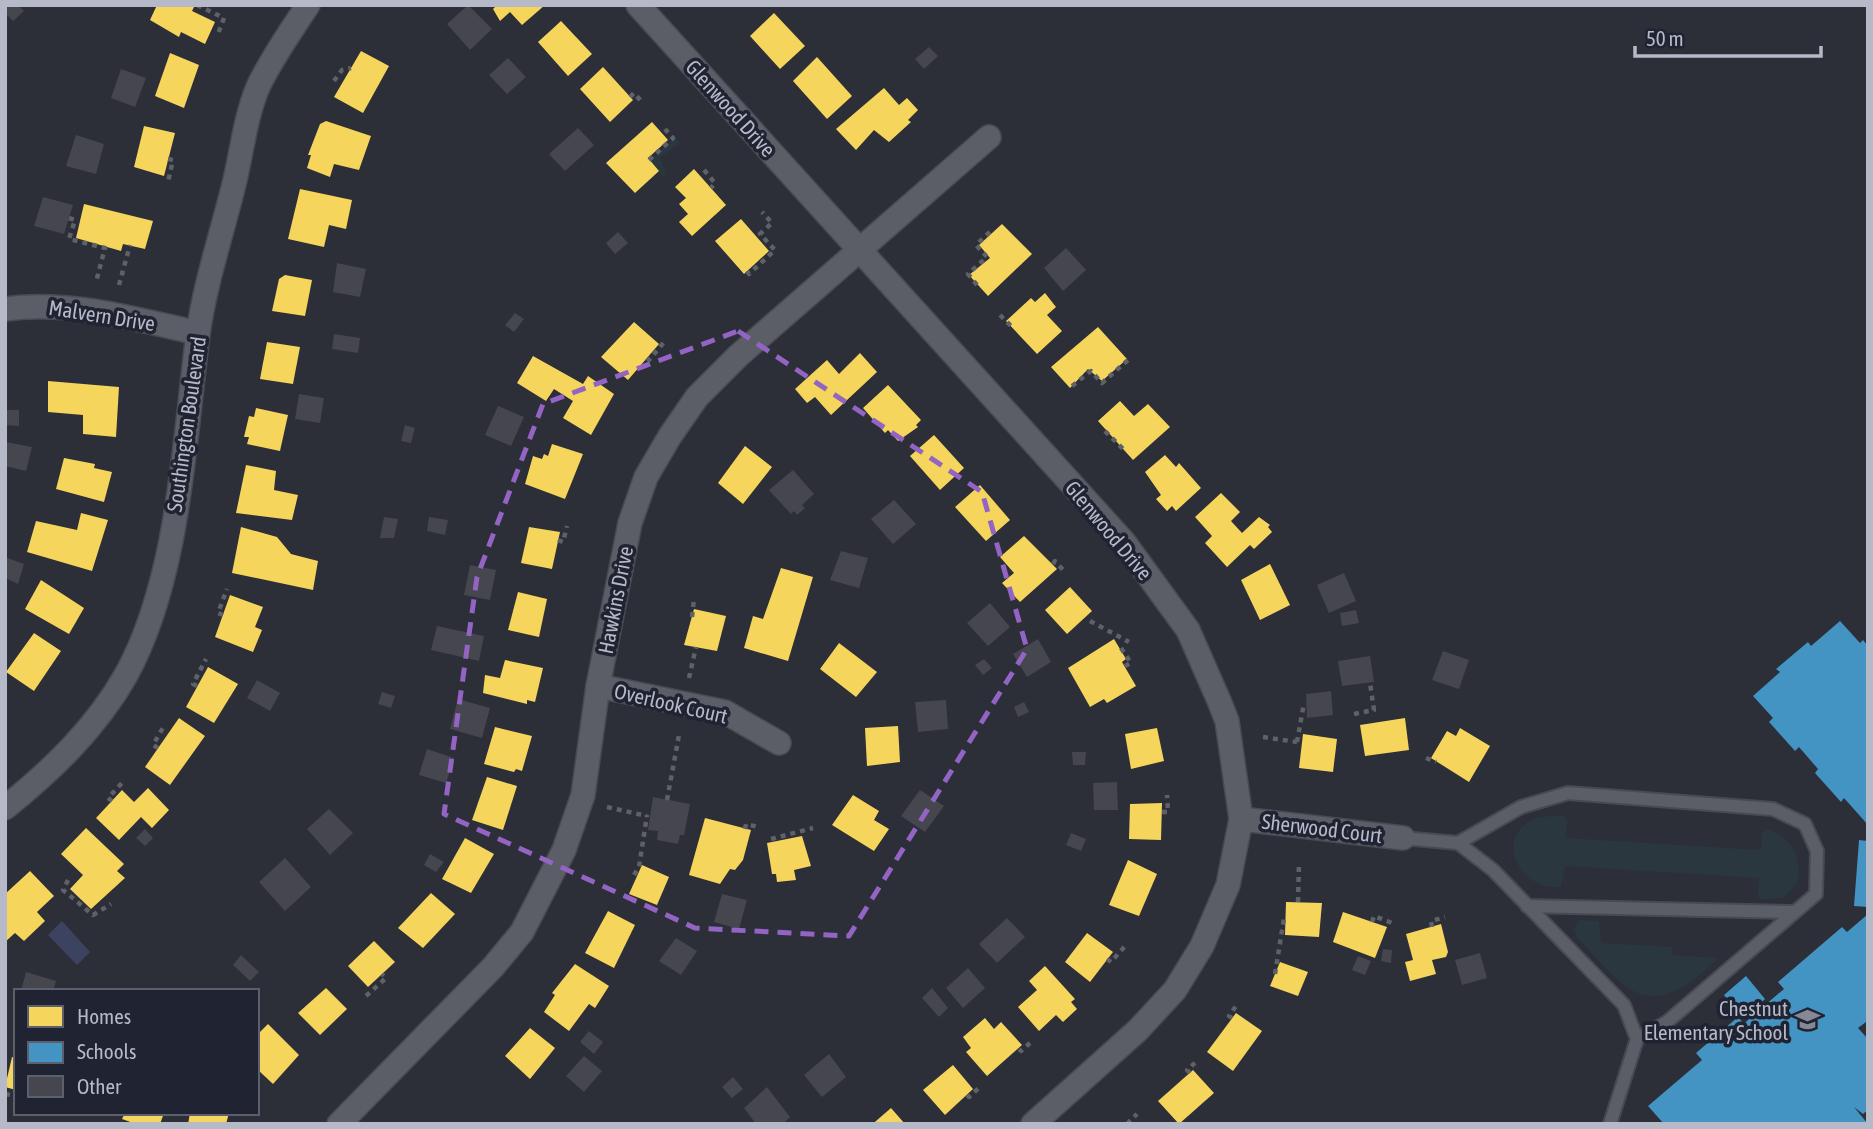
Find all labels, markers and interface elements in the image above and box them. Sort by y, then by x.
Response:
scale bar [1635,14,1820,58]
text: 50 m [1646,26,1684,50]
street label: Glenwood Drive [681,55,781,161]
street label: Malvern Drive [47,295,157,335]
street label: Southington Boulevard [162,335,210,513]
street label: Glenwood Drive [1061,476,1157,584]
street label: Hawkins Drive [593,544,637,656]
street label: Overlook Court [612,678,730,728]
street label: Sherwood Court [1260,809,1384,847]
legend [14,989,259,1115]
place label: Chestnut Elementary School [1644,996,1788,1044]
text: Homes [77,1004,131,1028]
school or university icon: Chestnut Elementary School [1794,1006,1822,1034]
text: Schools [77,1039,137,1063]
text: Other [77,1074,122,1098]

